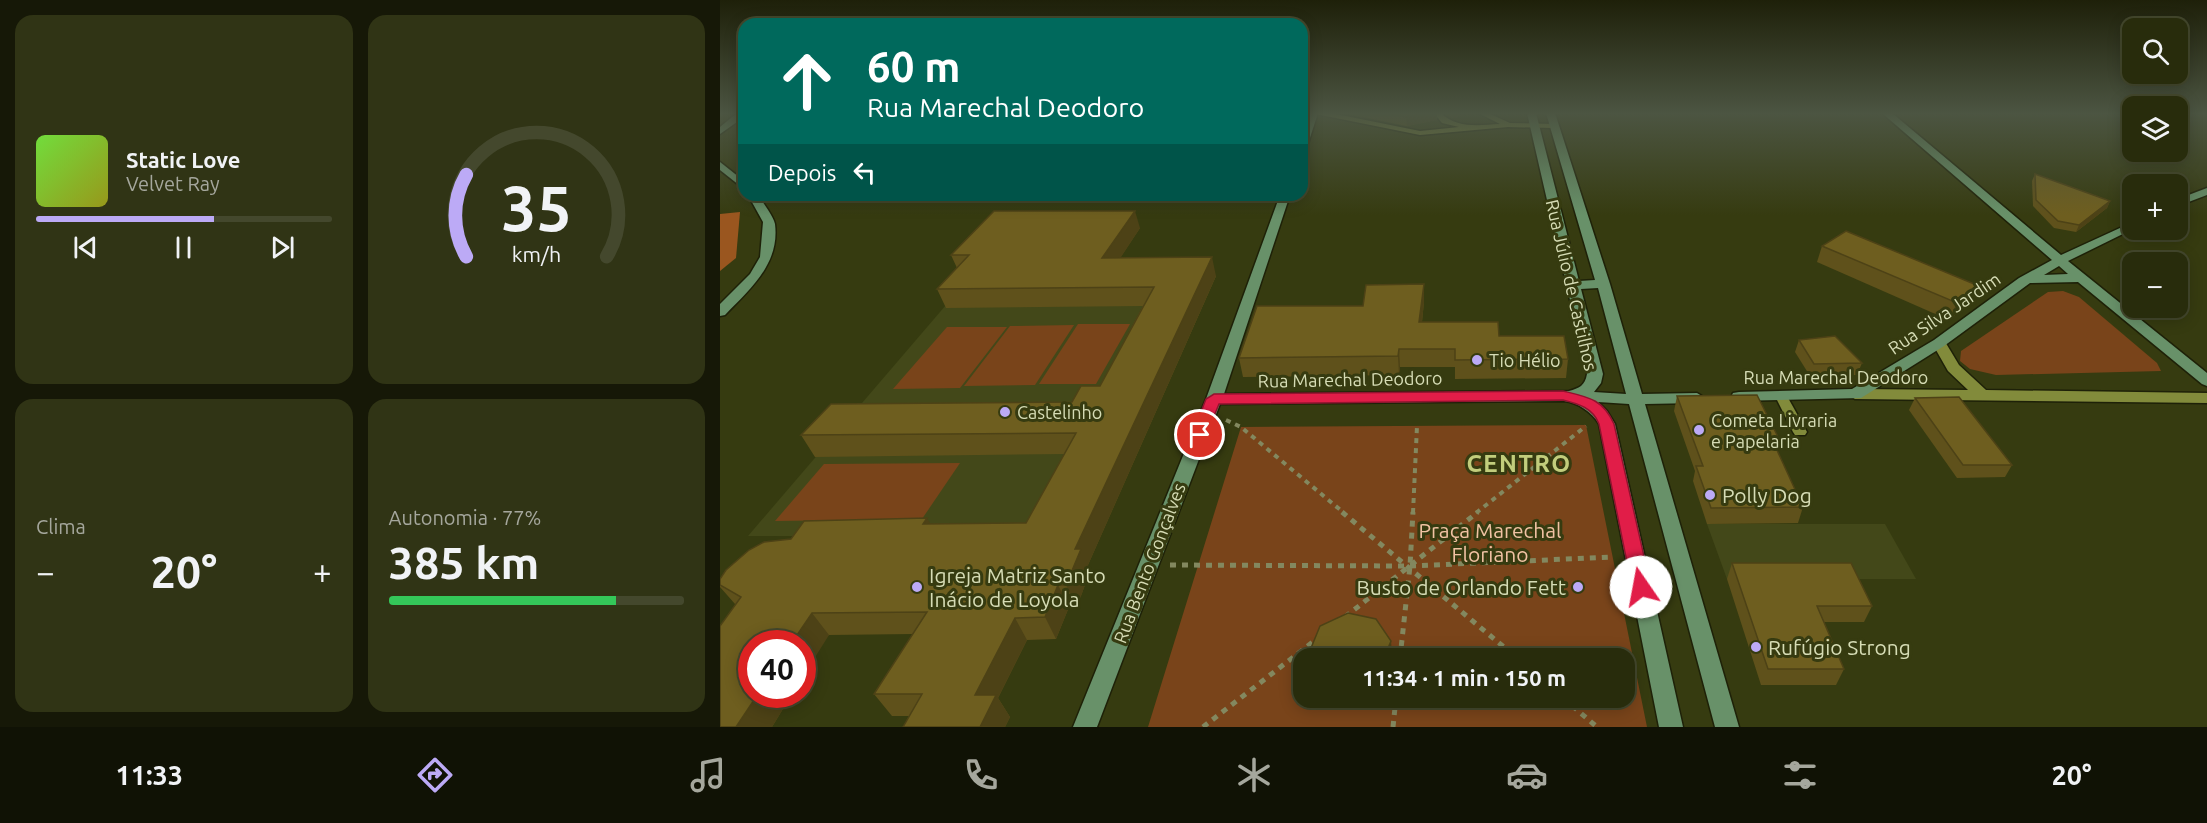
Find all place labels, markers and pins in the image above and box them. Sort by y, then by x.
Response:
place label: Tio Hélio [1489,350,1561,370]
marker: Tio Hélio [1470,353,1484,367]
place label: Castelinho [1017,402,1102,422]
marker: Castelinho [998,405,1012,419]
pin [1174,409,1225,460]
place label: Cometa Livraria e Papelaria [1711,410,1837,451]
marker: Cometa Livraria e Papelaria [1692,423,1706,437]
place label: Polly Dog [1722,483,1812,507]
marker: Polly Dog [1703,488,1717,502]
place label: Igreja Matriz Santo Inácio de Loyola [929,563,1106,611]
place label: Busto de Orlando Fett [1356,575,1566,599]
marker: Igreja Matriz Santo Inácio de Loyola [910,580,924,594]
marker: Busto de Orlando Fett [1571,580,1585,594]
place label: Rufúgio Strong [1768,635,1911,659]
marker: Rufúgio Strong [1749,640,1763,654]

